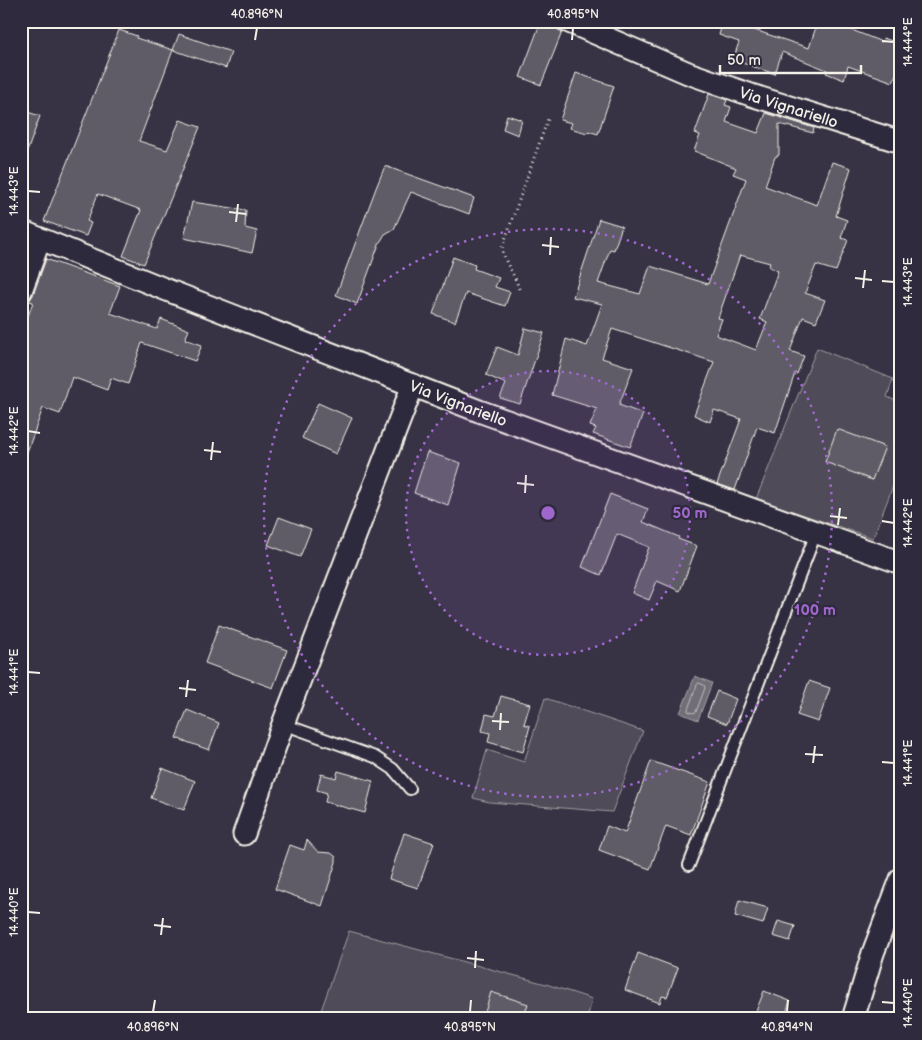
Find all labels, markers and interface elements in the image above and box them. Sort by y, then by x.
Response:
text: 40.896°N [231,7,283,22]
text: 40.895°N [547,7,599,22]
text: 14.444°E [901,17,916,67]
scale bar [720,42,861,74]
text: 50 m [727,51,761,70]
street label: Via Vignariello [736,84,840,133]
text: 14.443°E [7,166,22,216]
text: 14.443°E [901,257,916,307]
street label: Via Vignariello [407,377,509,431]
text: 14.442°E [7,406,22,456]
text: 14.442°E [901,498,916,548]
centre of rings [539,504,557,522]
text: 50 m [673,504,708,523]
text: 100 m [794,601,836,620]
text: 14.441°E [7,648,22,696]
text: 14.441°E [901,739,916,787]
text: 14.440°E [7,887,22,937]
text: 14.440°E [901,978,916,1028]
text: 40.896°N [127,1020,179,1035]
text: 40.895°N [444,1020,496,1035]
text: 40.894°N [761,1020,813,1035]

